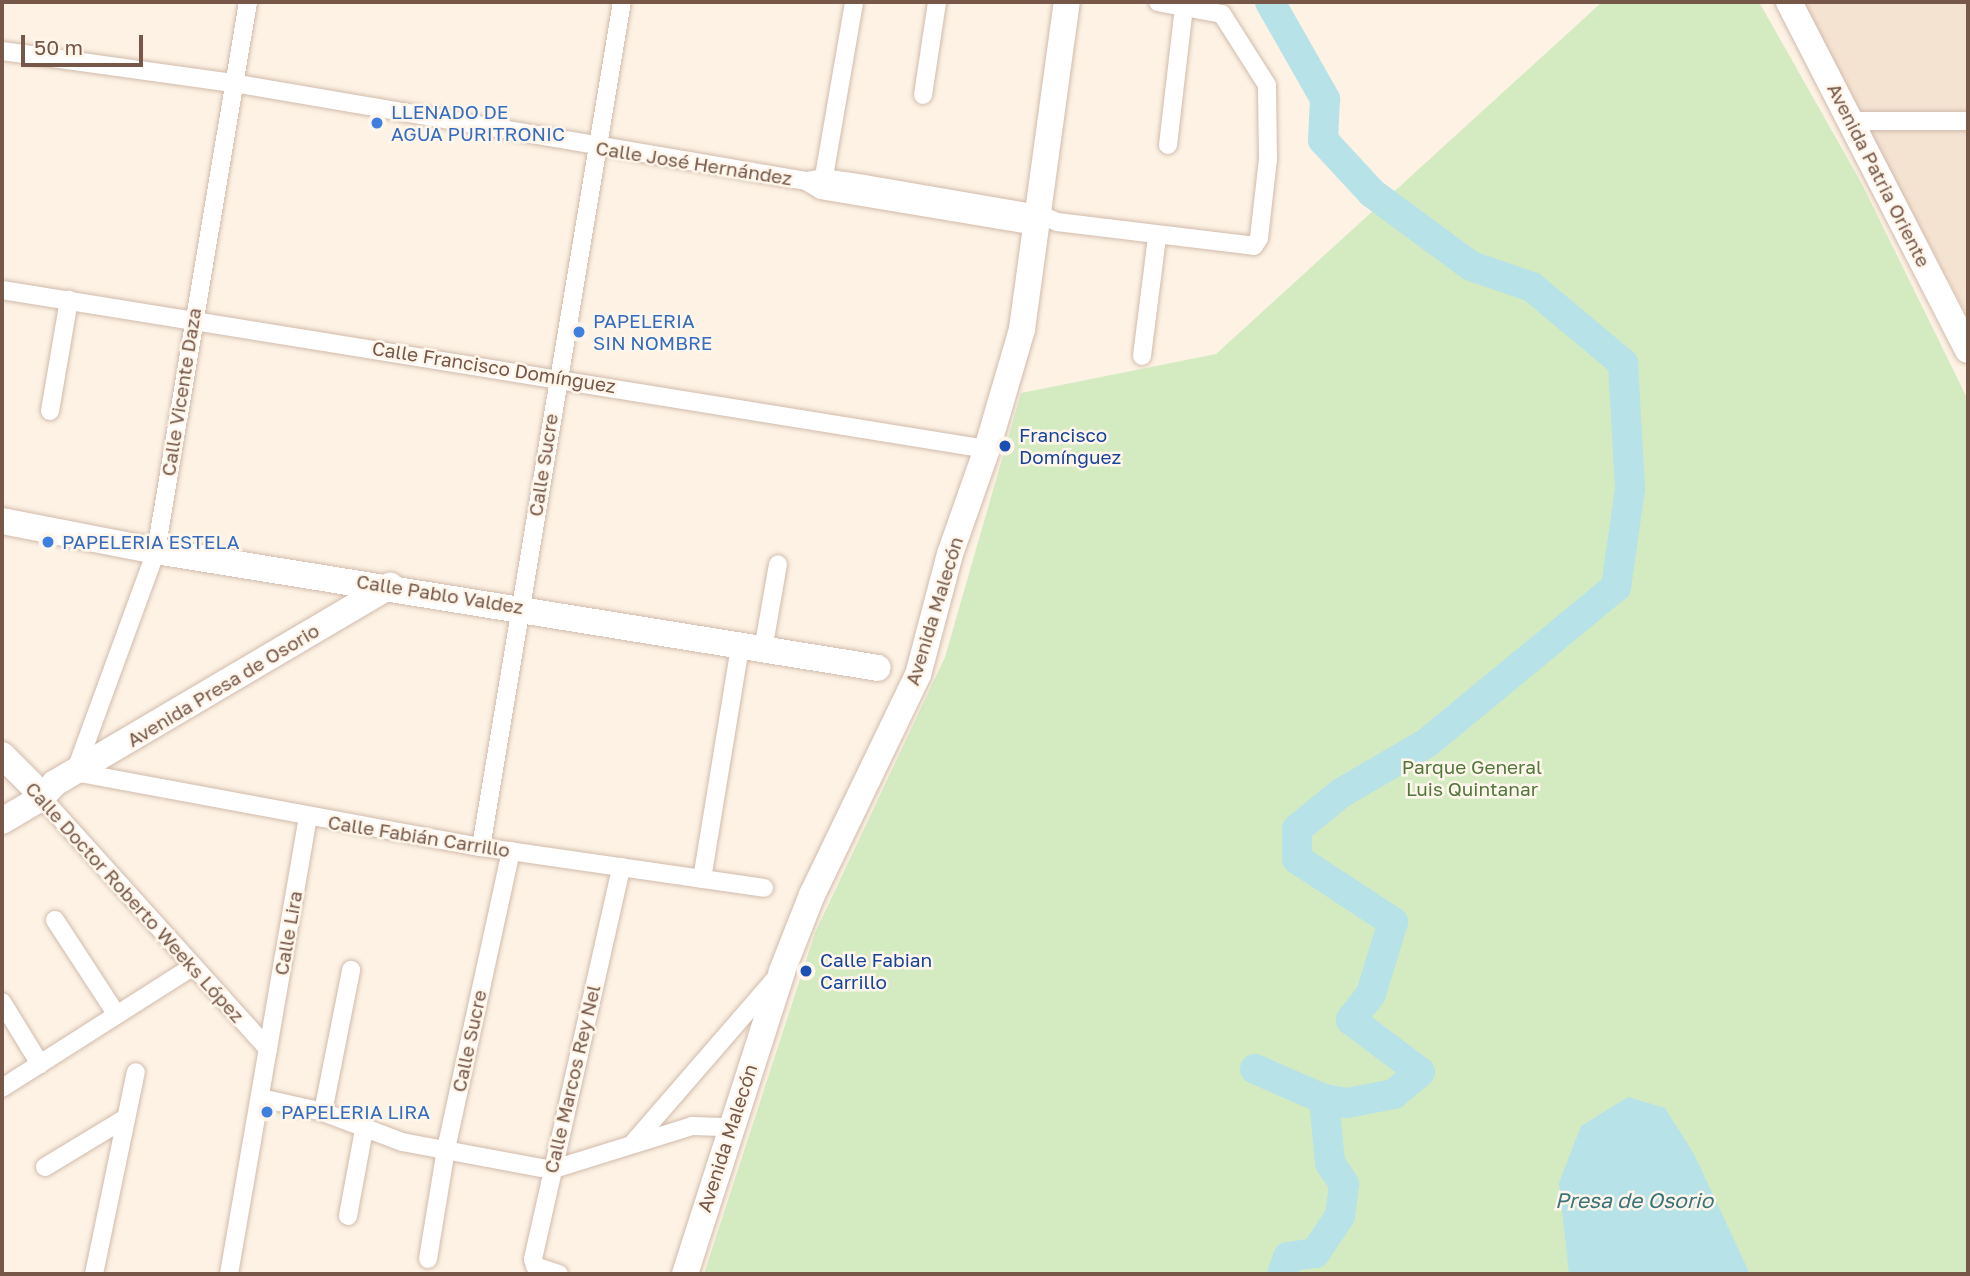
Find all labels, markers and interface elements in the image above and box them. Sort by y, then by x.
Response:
scale bar [24,21,147,65]
text: 50 m [34,34,83,60]
street label: Avenida Patria Oriente [1823,79,1935,271]
place label: LLENADO DE AGUA PURITRONIC [391,101,565,145]
marker: LLENADO DE AGUA PURITRONIC [369,115,385,131]
street label: Calle José Hernández [594,136,794,190]
street label: Calle Vicente Daza [156,306,206,478]
place label: PAPELERIA SIN NOMBRE [593,310,712,354]
marker: PAPELERIA SIN NOMBRE [571,324,587,340]
street label: Calle Francisco Domínguez [370,336,618,398]
street label: Calle Sucre [524,412,562,518]
place label: Francisco Domínguez [1019,424,1121,468]
marker: Francisco Domínguez [997,438,1013,454]
place label: PAPELERIA ESTELA [62,531,240,553]
marker: PAPELERIA ESTELA [40,534,56,550]
street label: Avenida Malecón [901,534,967,688]
street label: Calle Pablo Valdez [355,570,525,618]
street label: Avenida Presa de Osorio [123,619,323,751]
park label: Parque General Luis Quintanar [1402,756,1542,800]
street label: Calle Doctor Roberto Weeks López [21,777,249,1027]
street label: Calle Fabián Carrillo [326,810,512,862]
street label: Calle Lira [269,889,307,977]
place label: Calle Fabian Carrillo [820,949,932,993]
marker: Calle Fabian Carrillo [798,963,814,979]
street label: Calle Marcos Rey Nel [539,983,605,1175]
street label: Calle Sucre [447,988,491,1094]
street label: Avenida Malecón [692,1061,762,1215]
place label: PAPELERIA LIRA [281,1101,430,1123]
marker: PAPELERIA LIRA [259,1104,275,1120]
water label: Presa de Osorio [1555,1187,1713,1213]

